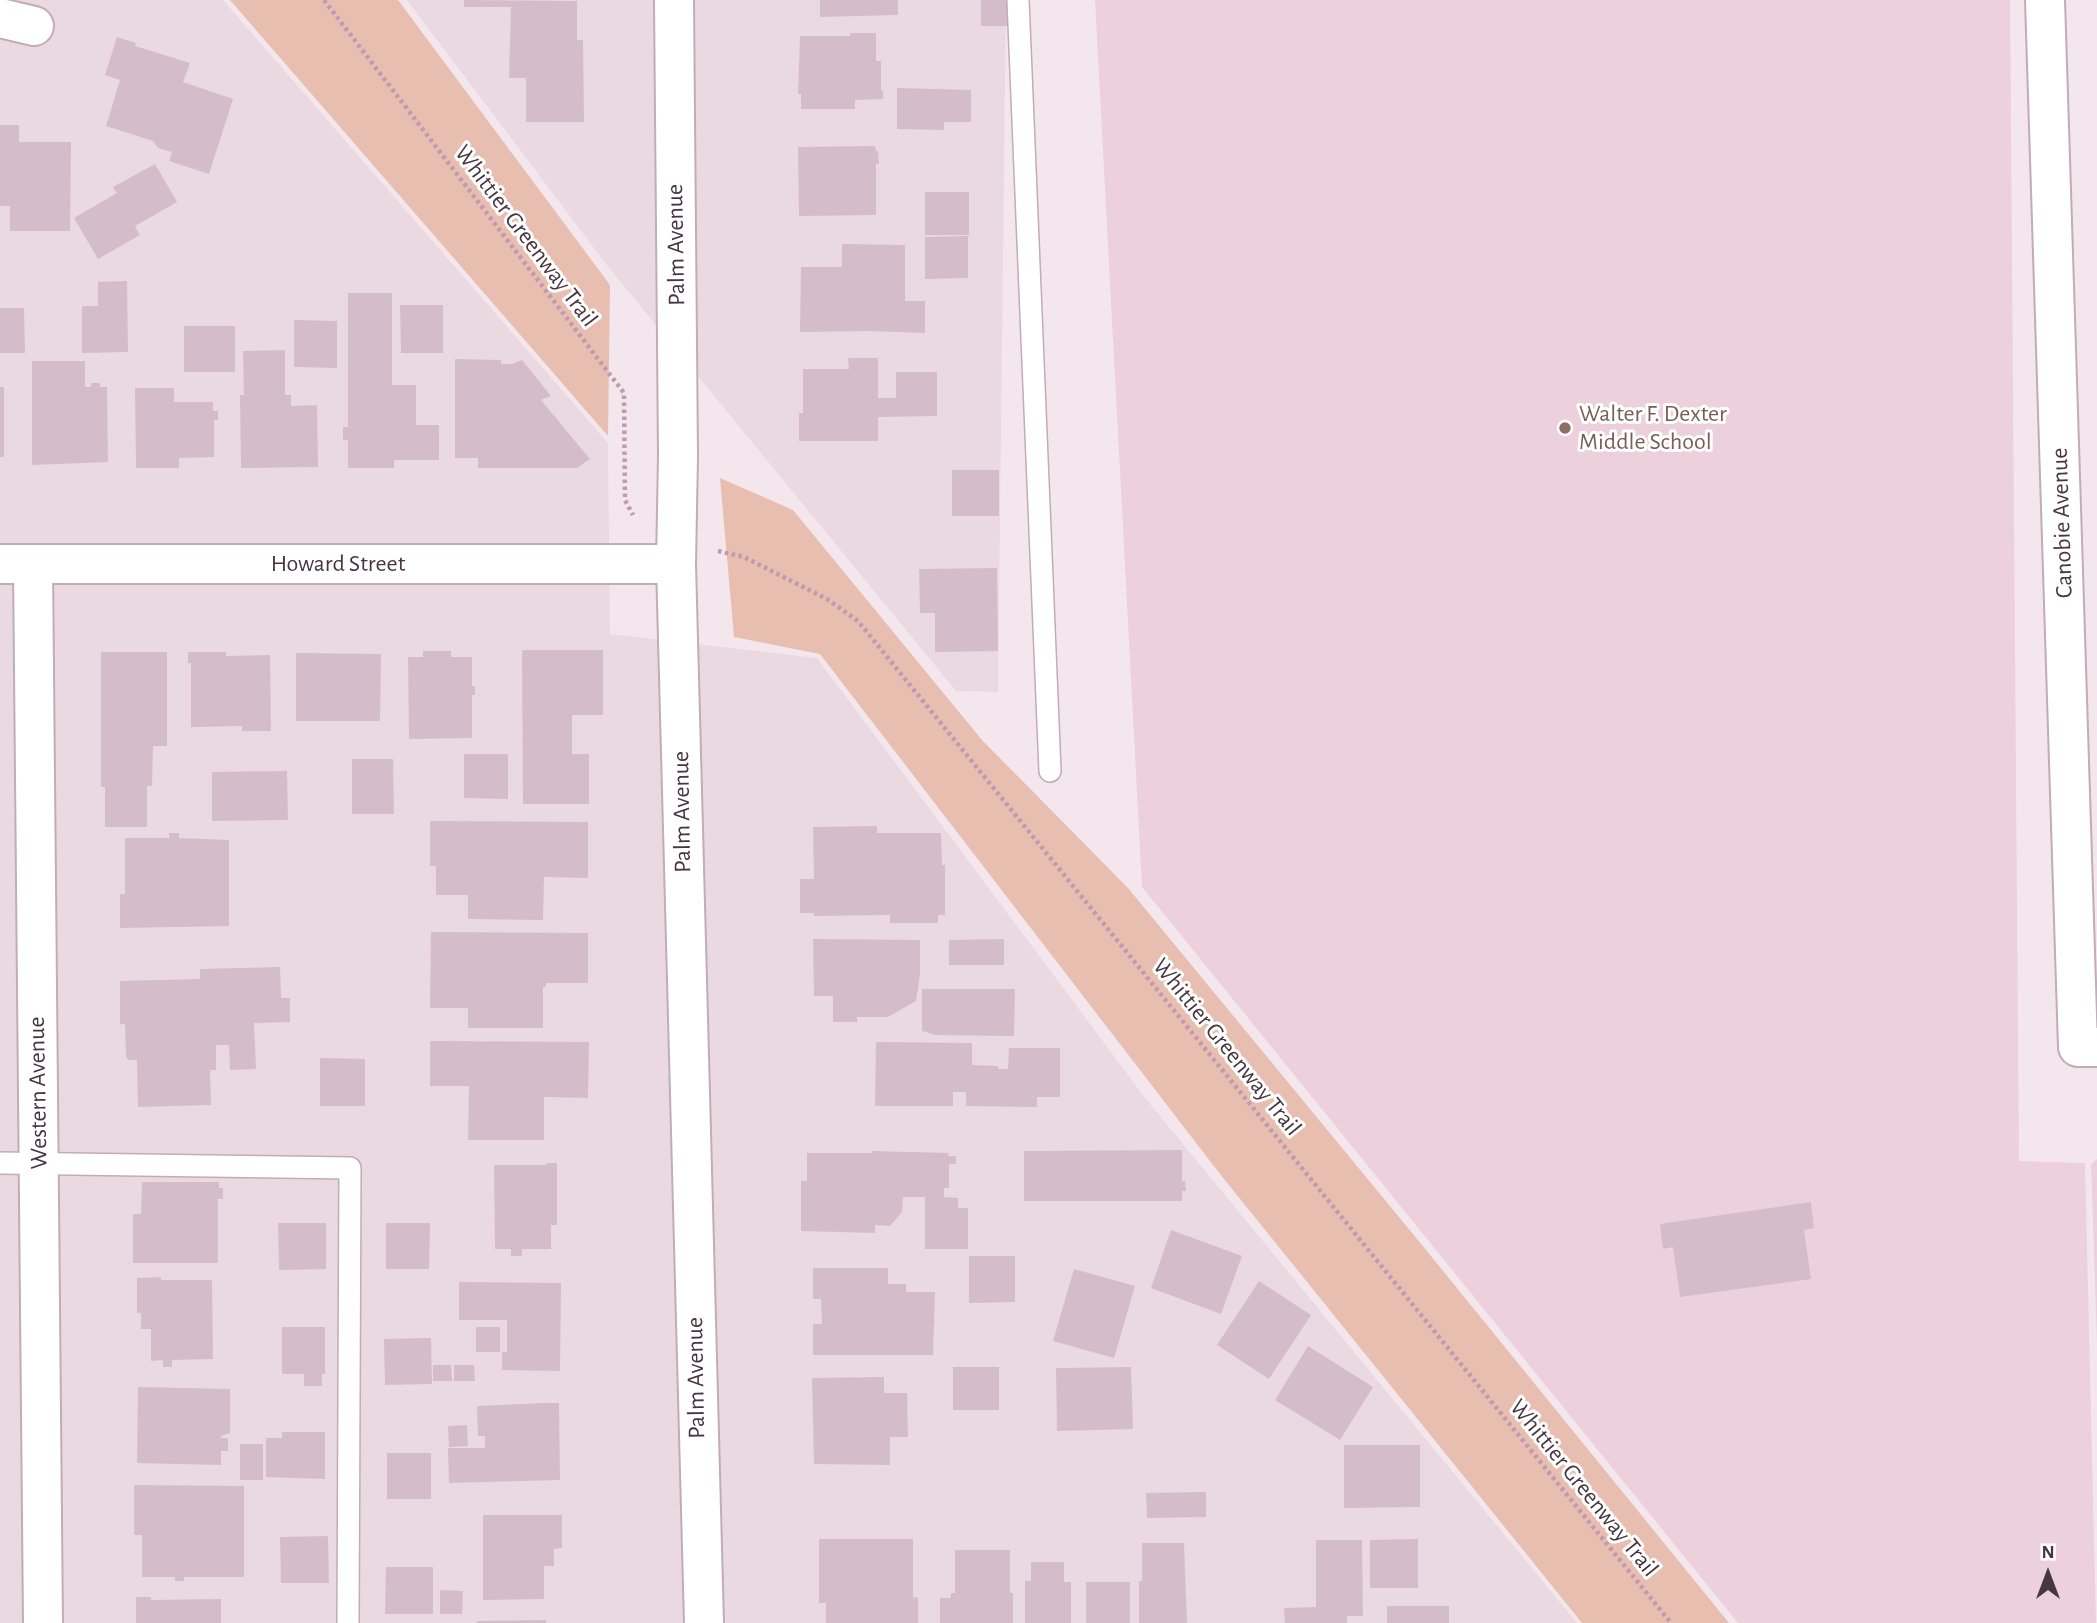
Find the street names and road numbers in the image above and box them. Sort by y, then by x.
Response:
street label: Whittier Greenway Trail [448,139,604,333]
street label: Palm Avenue [661,184,691,306]
street label: Canobie Avenue [2045,447,2079,599]
street label: Howard Street [271,550,405,578]
street label: Palm Avenue [667,751,697,873]
street label: Whittier Greenway Trail [1146,952,1308,1142]
street label: Western Avenue [22,1016,54,1170]
street label: Palm Avenue [681,1317,711,1439]
street label: Whittier Greenway Trail [1503,1393,1665,1583]

